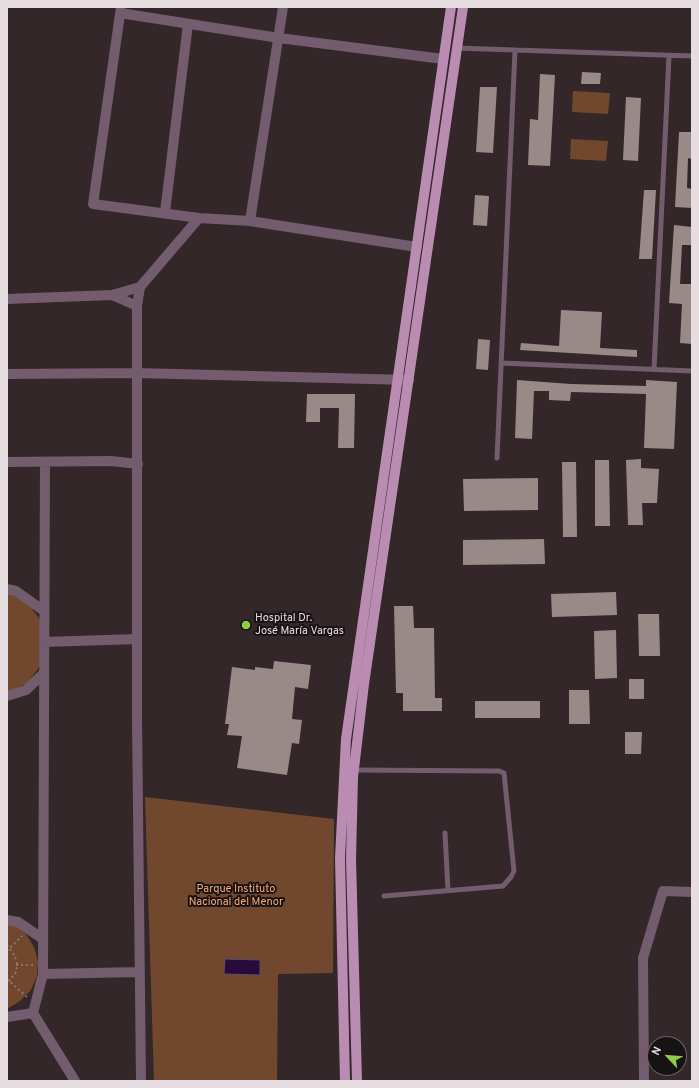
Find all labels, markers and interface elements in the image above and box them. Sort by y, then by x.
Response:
place label: Hospital Dr. José María Vargas [255,612,344,638]
marker: Hospital Dr. José María Vargas [240,619,252,631]
park label: Parque Instituto Nacional del Menor [189,883,283,909]
north arrow [647,1036,687,1076]
text: N [649,1045,665,1058]

